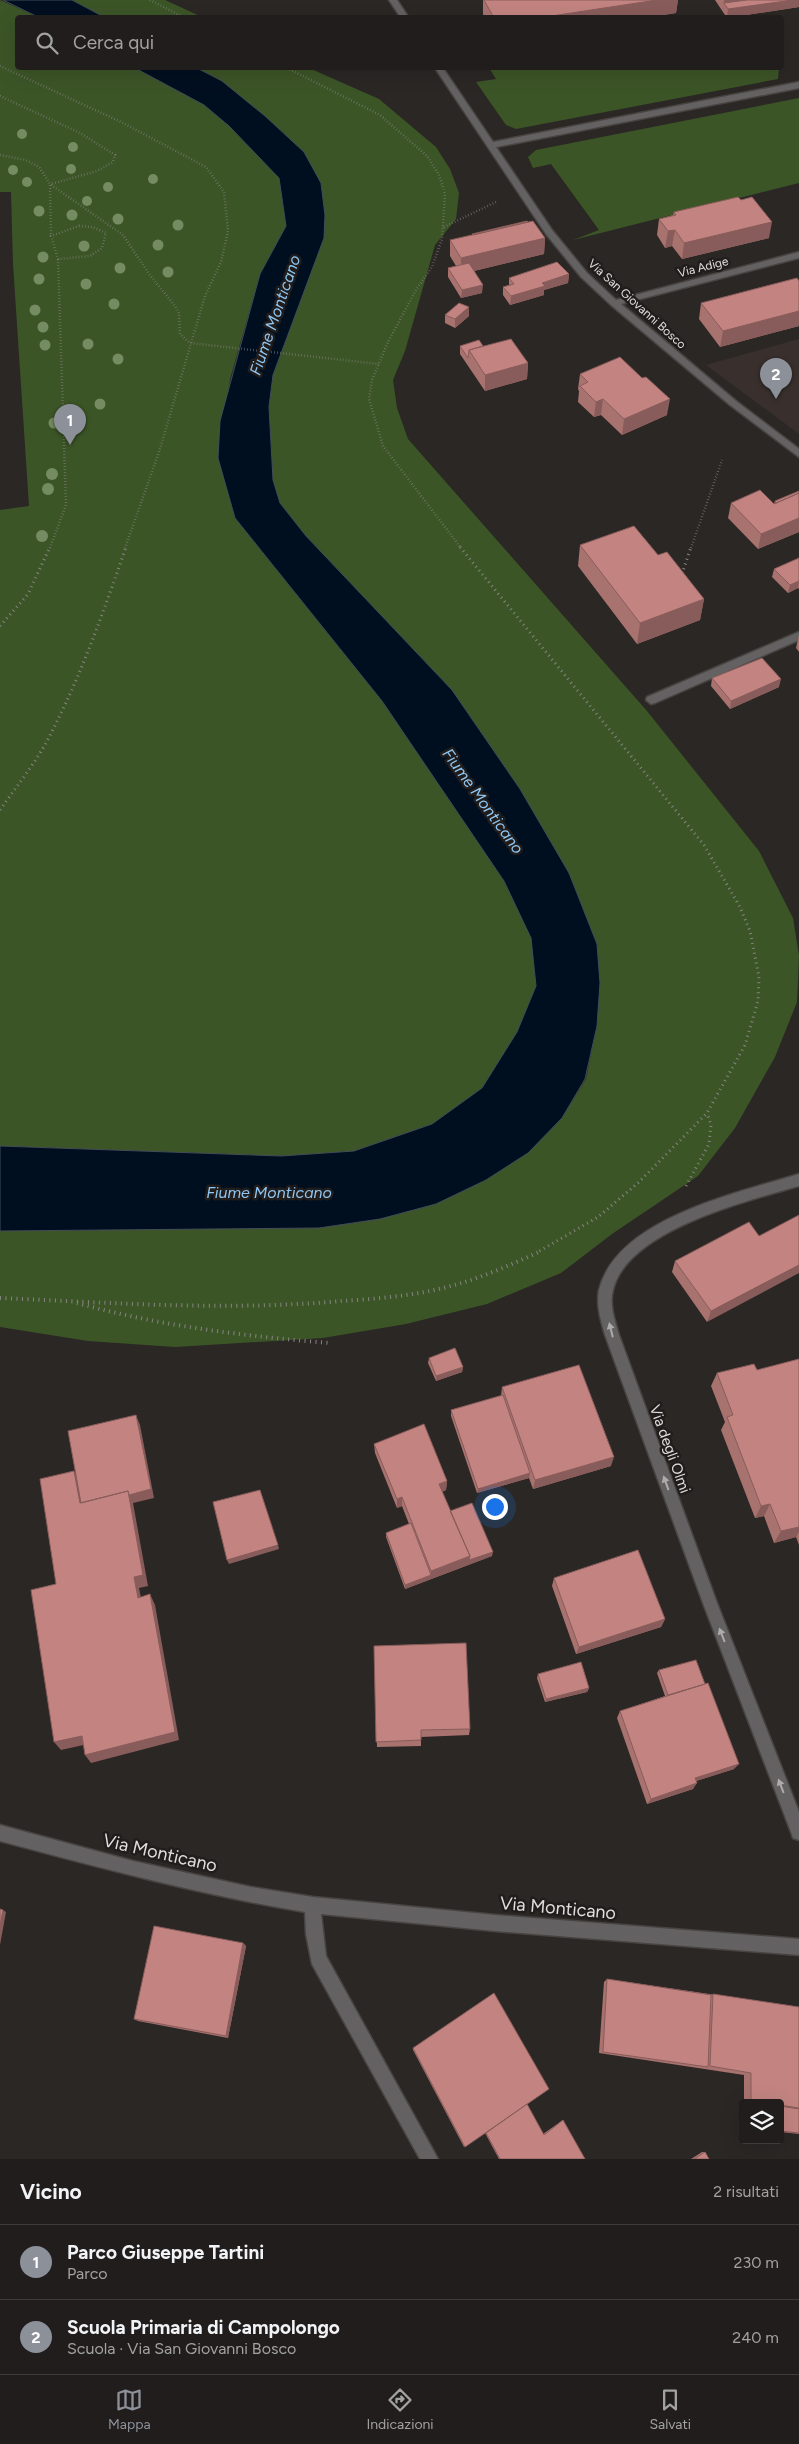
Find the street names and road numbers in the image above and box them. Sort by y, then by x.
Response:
street label: Via Adige [676,254,730,280]
street label: Via San Giovanni Bosco [585,256,689,352]
street label: Via degli Olmi [646,1402,694,1496]
street label: Via Monticano [101,1829,219,1877]
street label: Via Monticano [499,1892,617,1924]

